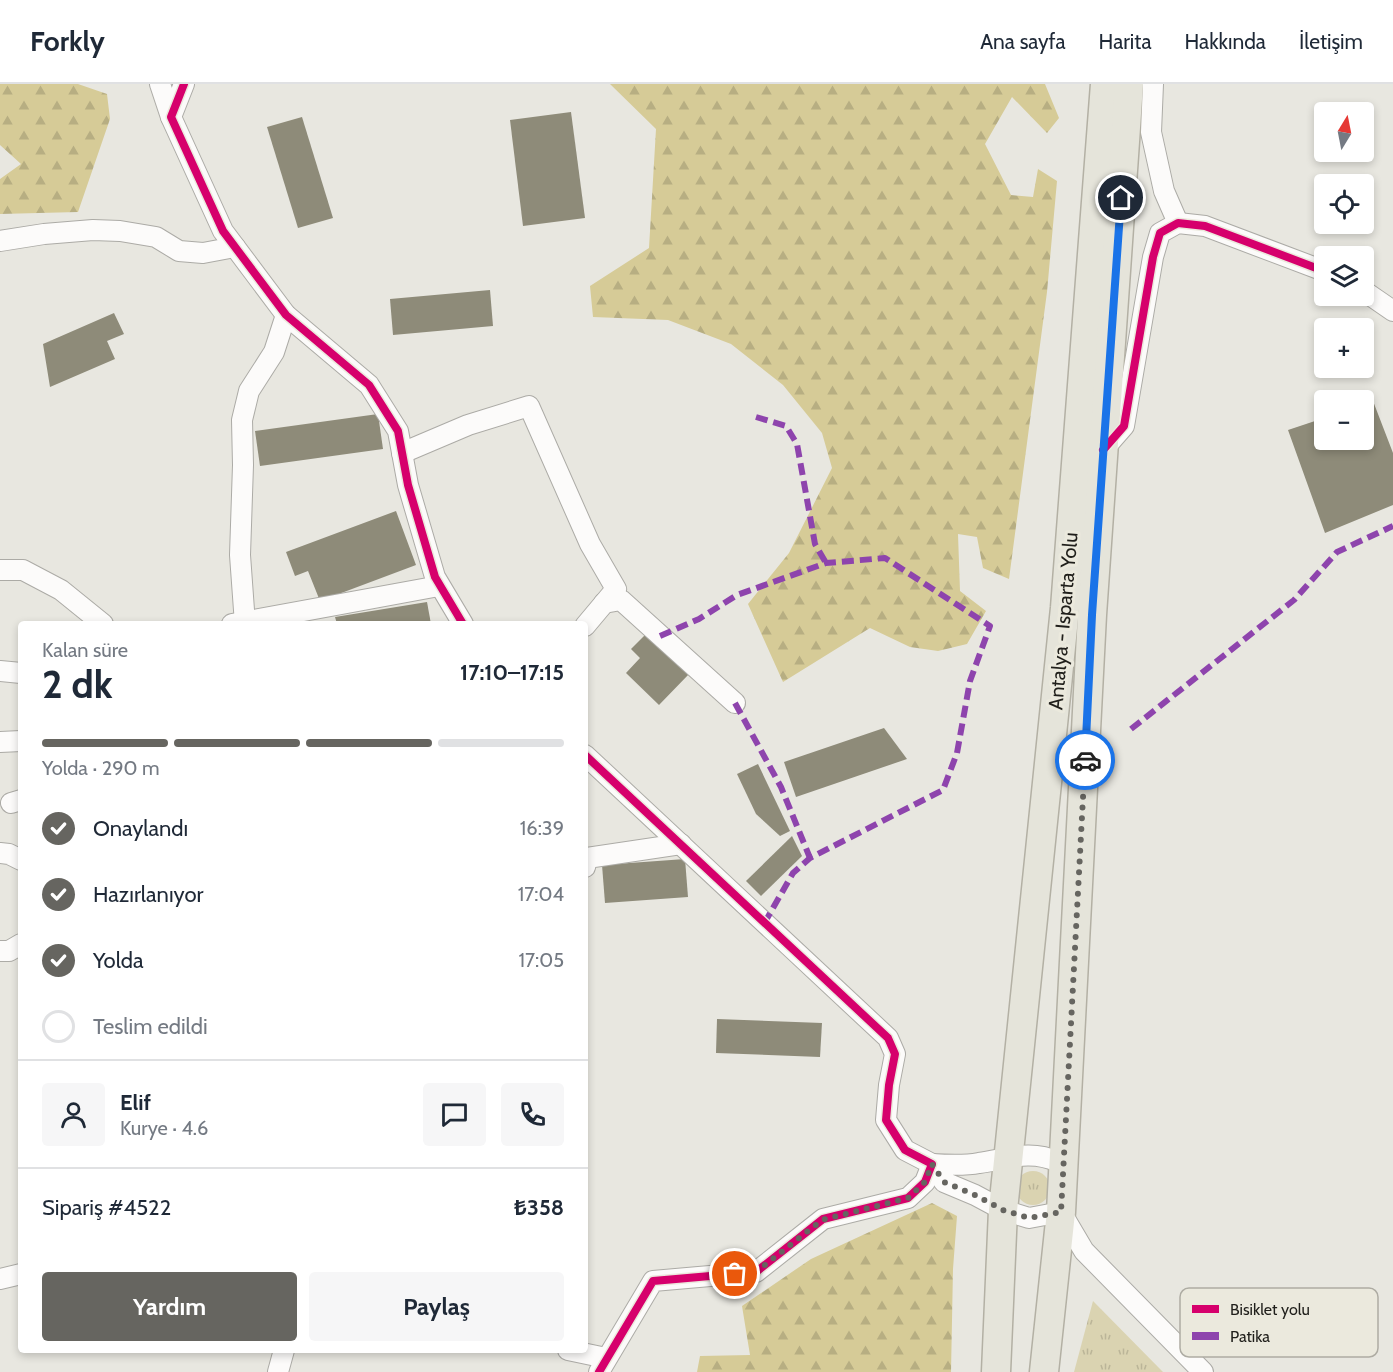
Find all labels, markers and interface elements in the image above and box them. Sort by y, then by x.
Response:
text: Forkly [30,24,105,58]
text: Ana sayfa [980,29,1066,54]
text: Harita [1099,29,1151,54]
text: Hakkında [1184,29,1266,54]
text: İletişim [1299,29,1363,54]
north arrow [1314,102,1374,162]
map controls [1314,102,1374,450]
pin [1095,172,1146,223]
button: locate [1314,174,1374,234]
icon: home [1104,181,1137,214]
button: layers [1314,246,1374,306]
button: + [1314,318,1374,378]
button: − [1314,390,1374,450]
street label: Antalya - Isparta Yolu [1043,531,1083,711]
text: Kalan süre [42,638,128,662]
text: 17:10–17:15 [460,659,564,686]
text: 2 dk [42,660,113,708]
courier [1055,730,1115,790]
icon: car [1069,744,1102,777]
text: Yolda · 290 m [42,756,160,780]
icon: check [42,812,75,845]
text: Onaylandı [93,815,188,842]
text: 16:39 [520,816,564,840]
icon: check [42,878,75,911]
text: Hazırlanıyor [93,881,204,908]
text: 17:04 [518,882,564,906]
icon: check [42,944,75,977]
text: Yolda [93,947,144,974]
text: 17:05 [518,948,564,972]
text: Teslim edildi [93,1013,208,1040]
button: person [42,1083,105,1146]
button: chat [423,1083,486,1146]
button: phone [501,1083,564,1146]
text: Elif [120,1089,151,1116]
text: Kurye · 4.6 [120,1116,208,1140]
text: Sipariş #4522 [42,1194,171,1221]
text: ₺358 [514,1194,564,1221]
pin [709,1248,760,1299]
icon: bag [718,1257,751,1290]
button: Yardım [42,1272,297,1341]
button: Paylaş [309,1272,564,1341]
legend [1180,1288,1378,1357]
text: Bisiklet yolu [1230,1300,1310,1319]
text: Patika [1230,1327,1270,1346]

